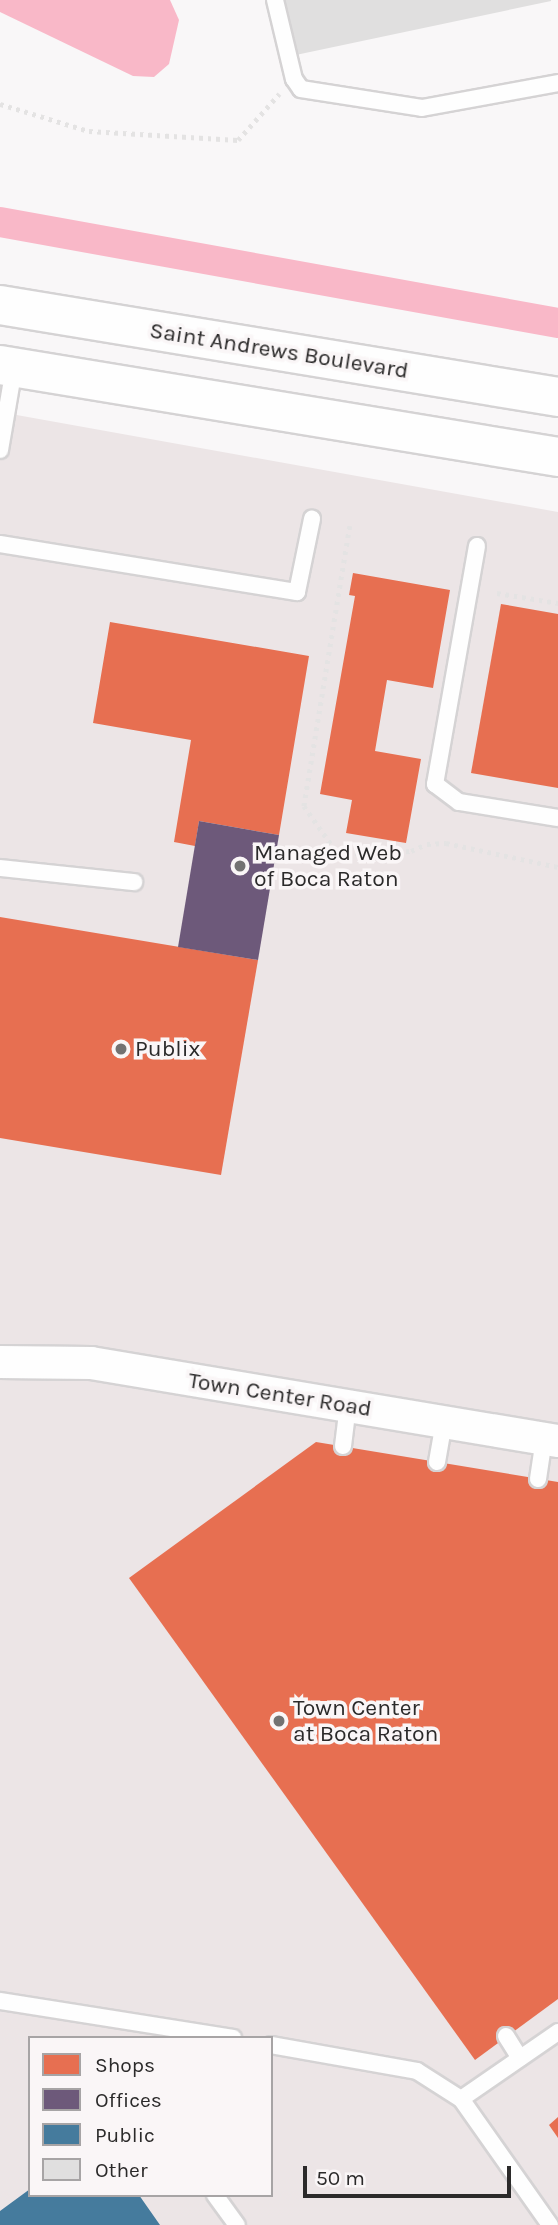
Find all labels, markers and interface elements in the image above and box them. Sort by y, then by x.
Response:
street label: Saint Andrews Boulevard [148,317,410,385]
place label: Managed Web of Boca Raton [254,839,402,893]
marker: Managed Web of Boca Raton [232,858,248,874]
place label: Publix [135,1035,200,1063]
marker: Publix [113,1041,129,1057]
street label: Town Center Road [186,1367,374,1423]
place label: Town Center at Boca Raton [293,1694,438,1748]
marker: Town Center at Boca Raton [271,1713,287,1729]
legend [28,2036,273,2197]
text: Shops [95,2053,155,2077]
text: Offices [95,2088,162,2112]
text: Public [95,2123,155,2147]
scale bar [306,2152,514,2196]
text: Other [95,2158,148,2182]
text: 50 m [316,2166,365,2190]

